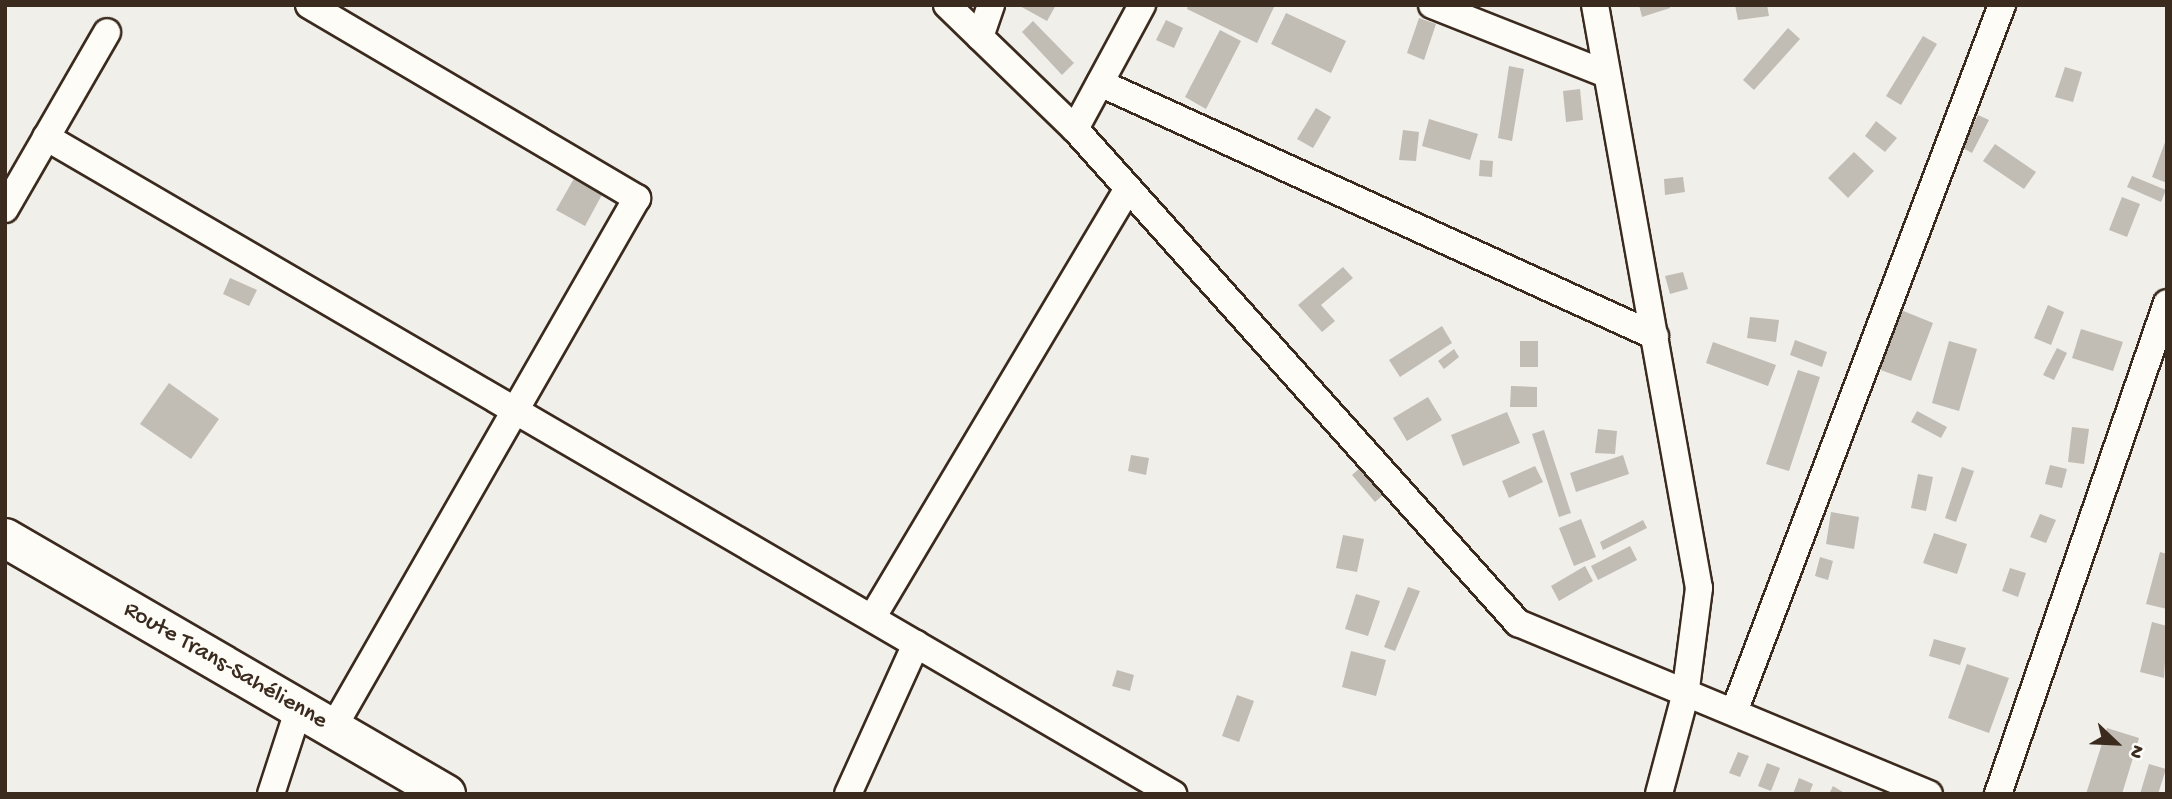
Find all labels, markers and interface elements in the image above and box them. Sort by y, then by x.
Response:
street label: Route Trans-Sahélienne [118,596,332,736]
north arrow [2081,708,2151,778]
text: N [2123,741,2149,762]

